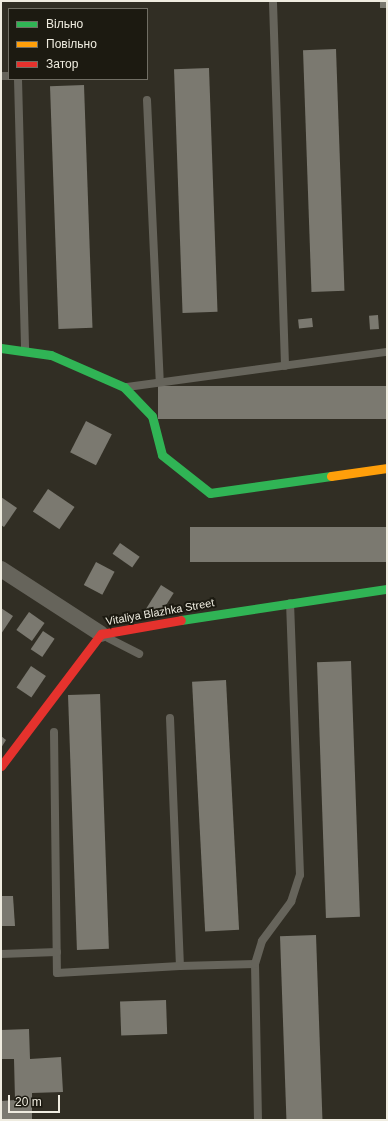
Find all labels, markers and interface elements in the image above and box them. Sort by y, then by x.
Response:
legend [8,8,148,80]
text: Вільно [46,17,83,31]
text: Повільно [46,37,97,51]
text: Затор [46,57,78,71]
street label: Vitaliya Blazhka Street [105,596,215,628]
scale bar [10,1087,62,1113]
text: 20 m [15,1095,42,1109]

